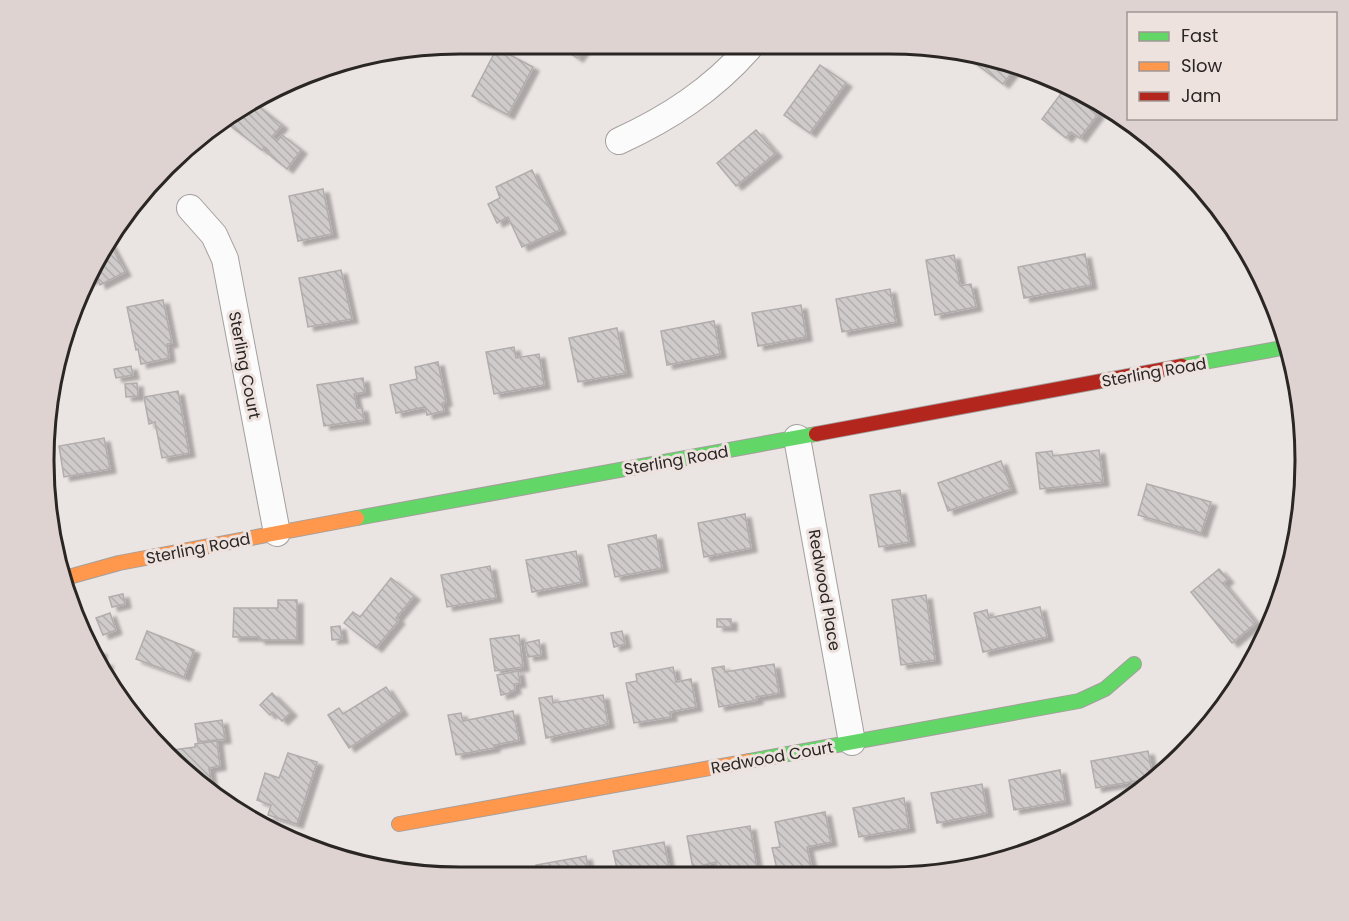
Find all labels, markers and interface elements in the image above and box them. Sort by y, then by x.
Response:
legend [1127,12,1337,120]
text: Fast [1181,23,1218,48]
text: Slow [1181,53,1223,78]
text: Jam [1181,83,1221,108]
street label: Sterling Court [223,309,266,421]
street label: Sterling Road [1100,352,1208,393]
street label: Sterling Road [622,440,730,481]
street label: Sterling Road [144,527,252,570]
street label: Redwood Place [803,528,847,653]
street label: Redwood Court [709,735,835,780]

